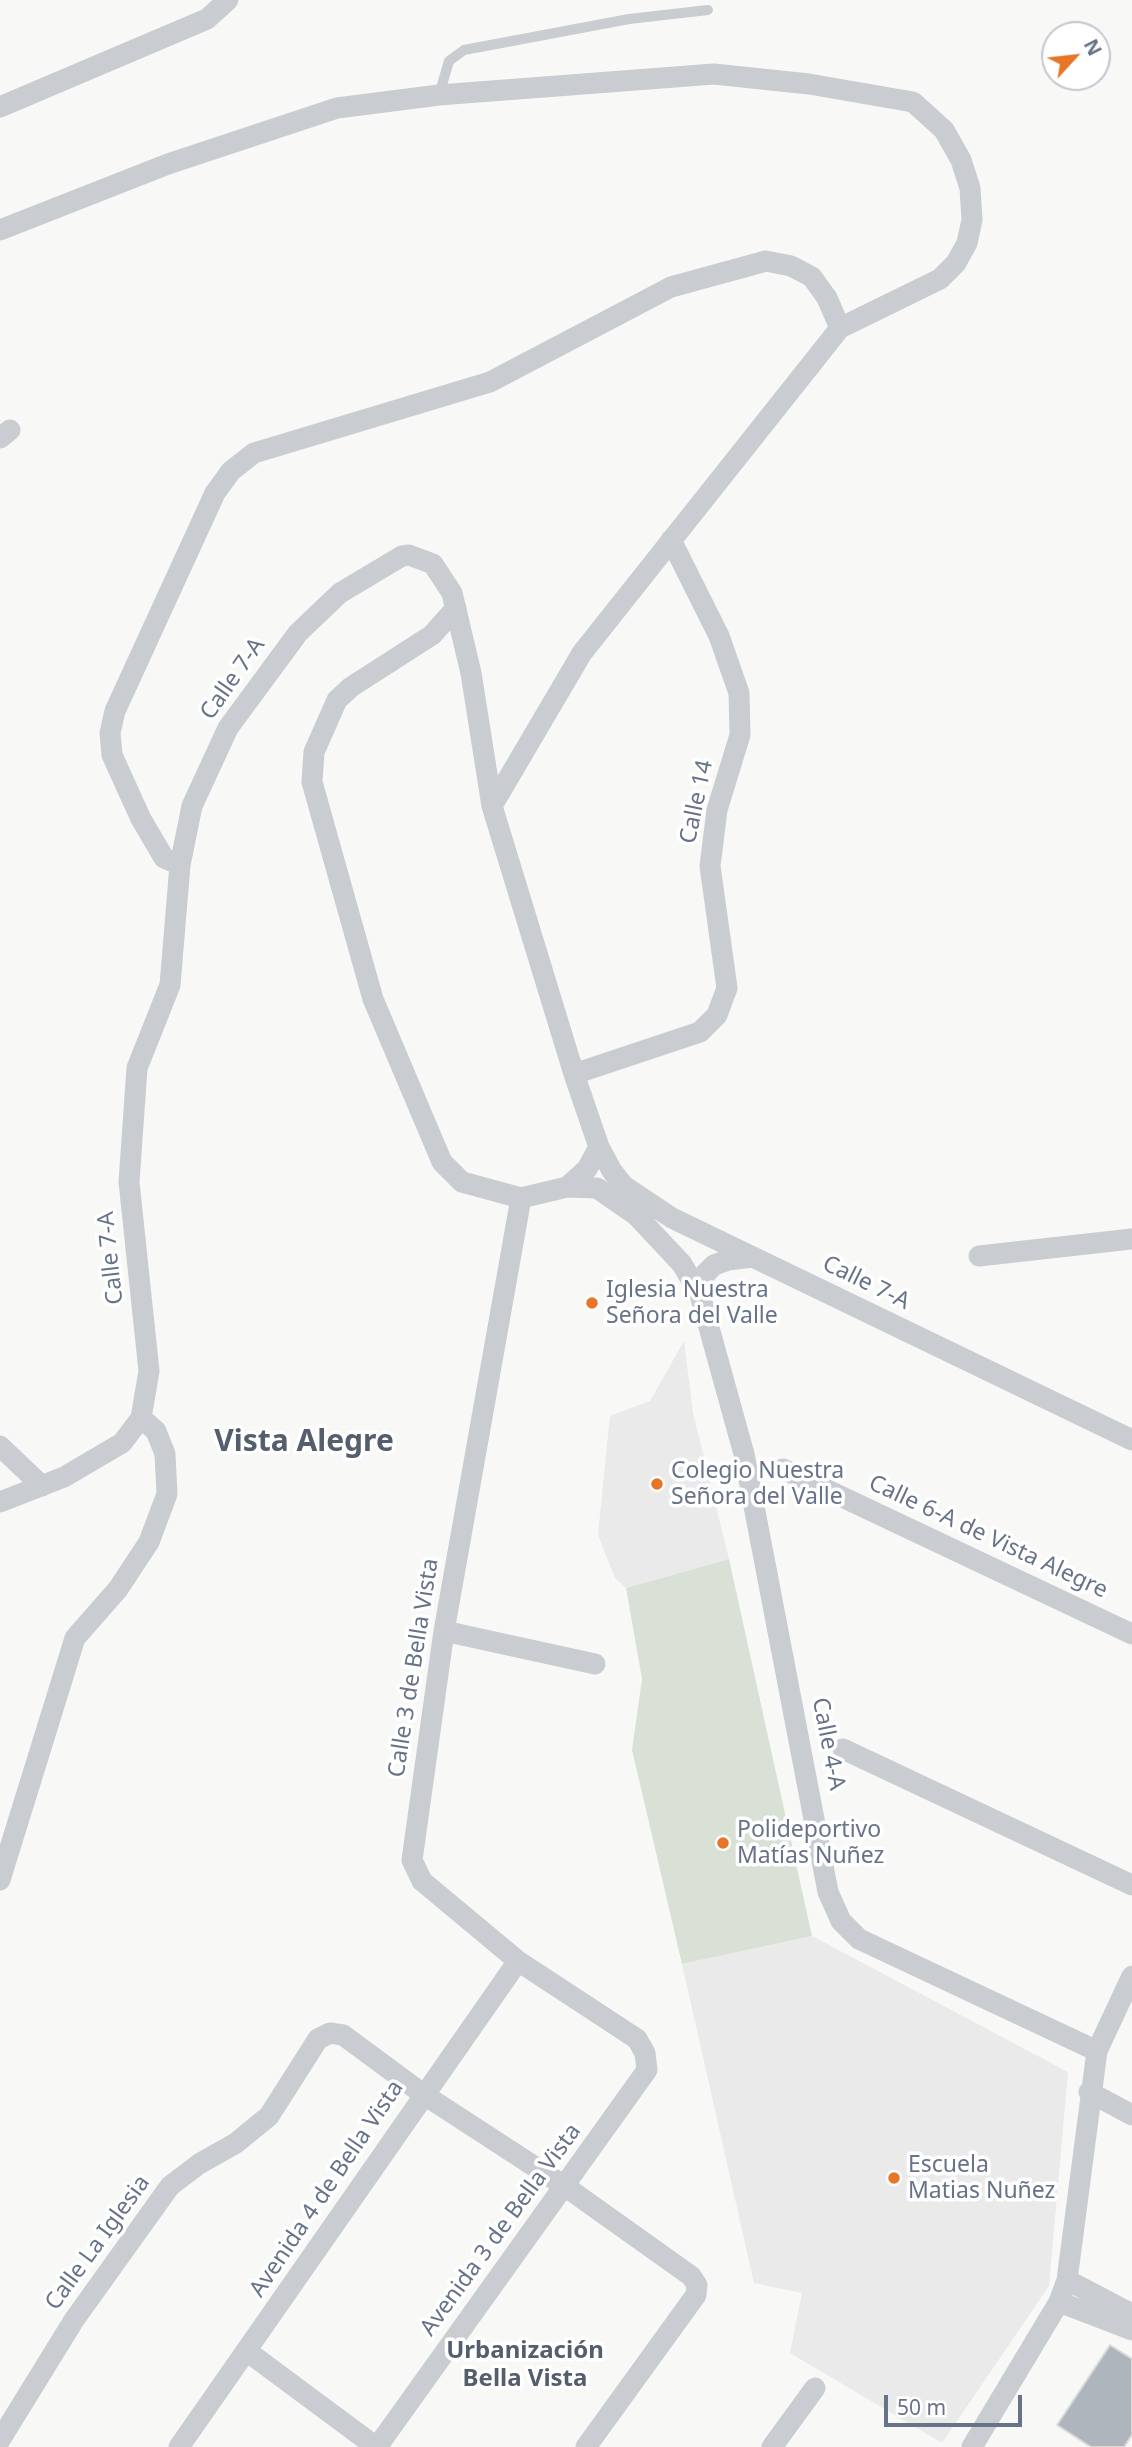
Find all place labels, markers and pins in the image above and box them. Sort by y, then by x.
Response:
place label: Iglesia Nuestra Señora del Valle [606,1276,778,1330]
marker: Iglesia Nuestra Señora del Valle [584,1295,600,1311]
place label: Colegio Nuestra Señora del Valle [671,1457,844,1511]
marker: Colegio Nuestra Señora del Valle [649,1476,665,1492]
place label: Polideportivo Matías Nuñez [737,1816,884,1870]
marker: Polideportivo Matías Nuñez [715,1835,731,1851]
place label: Escuela Matias Nuñez [908,2151,1055,2205]
marker: Escuela Matias Nuñez [886,2170,902,2186]

